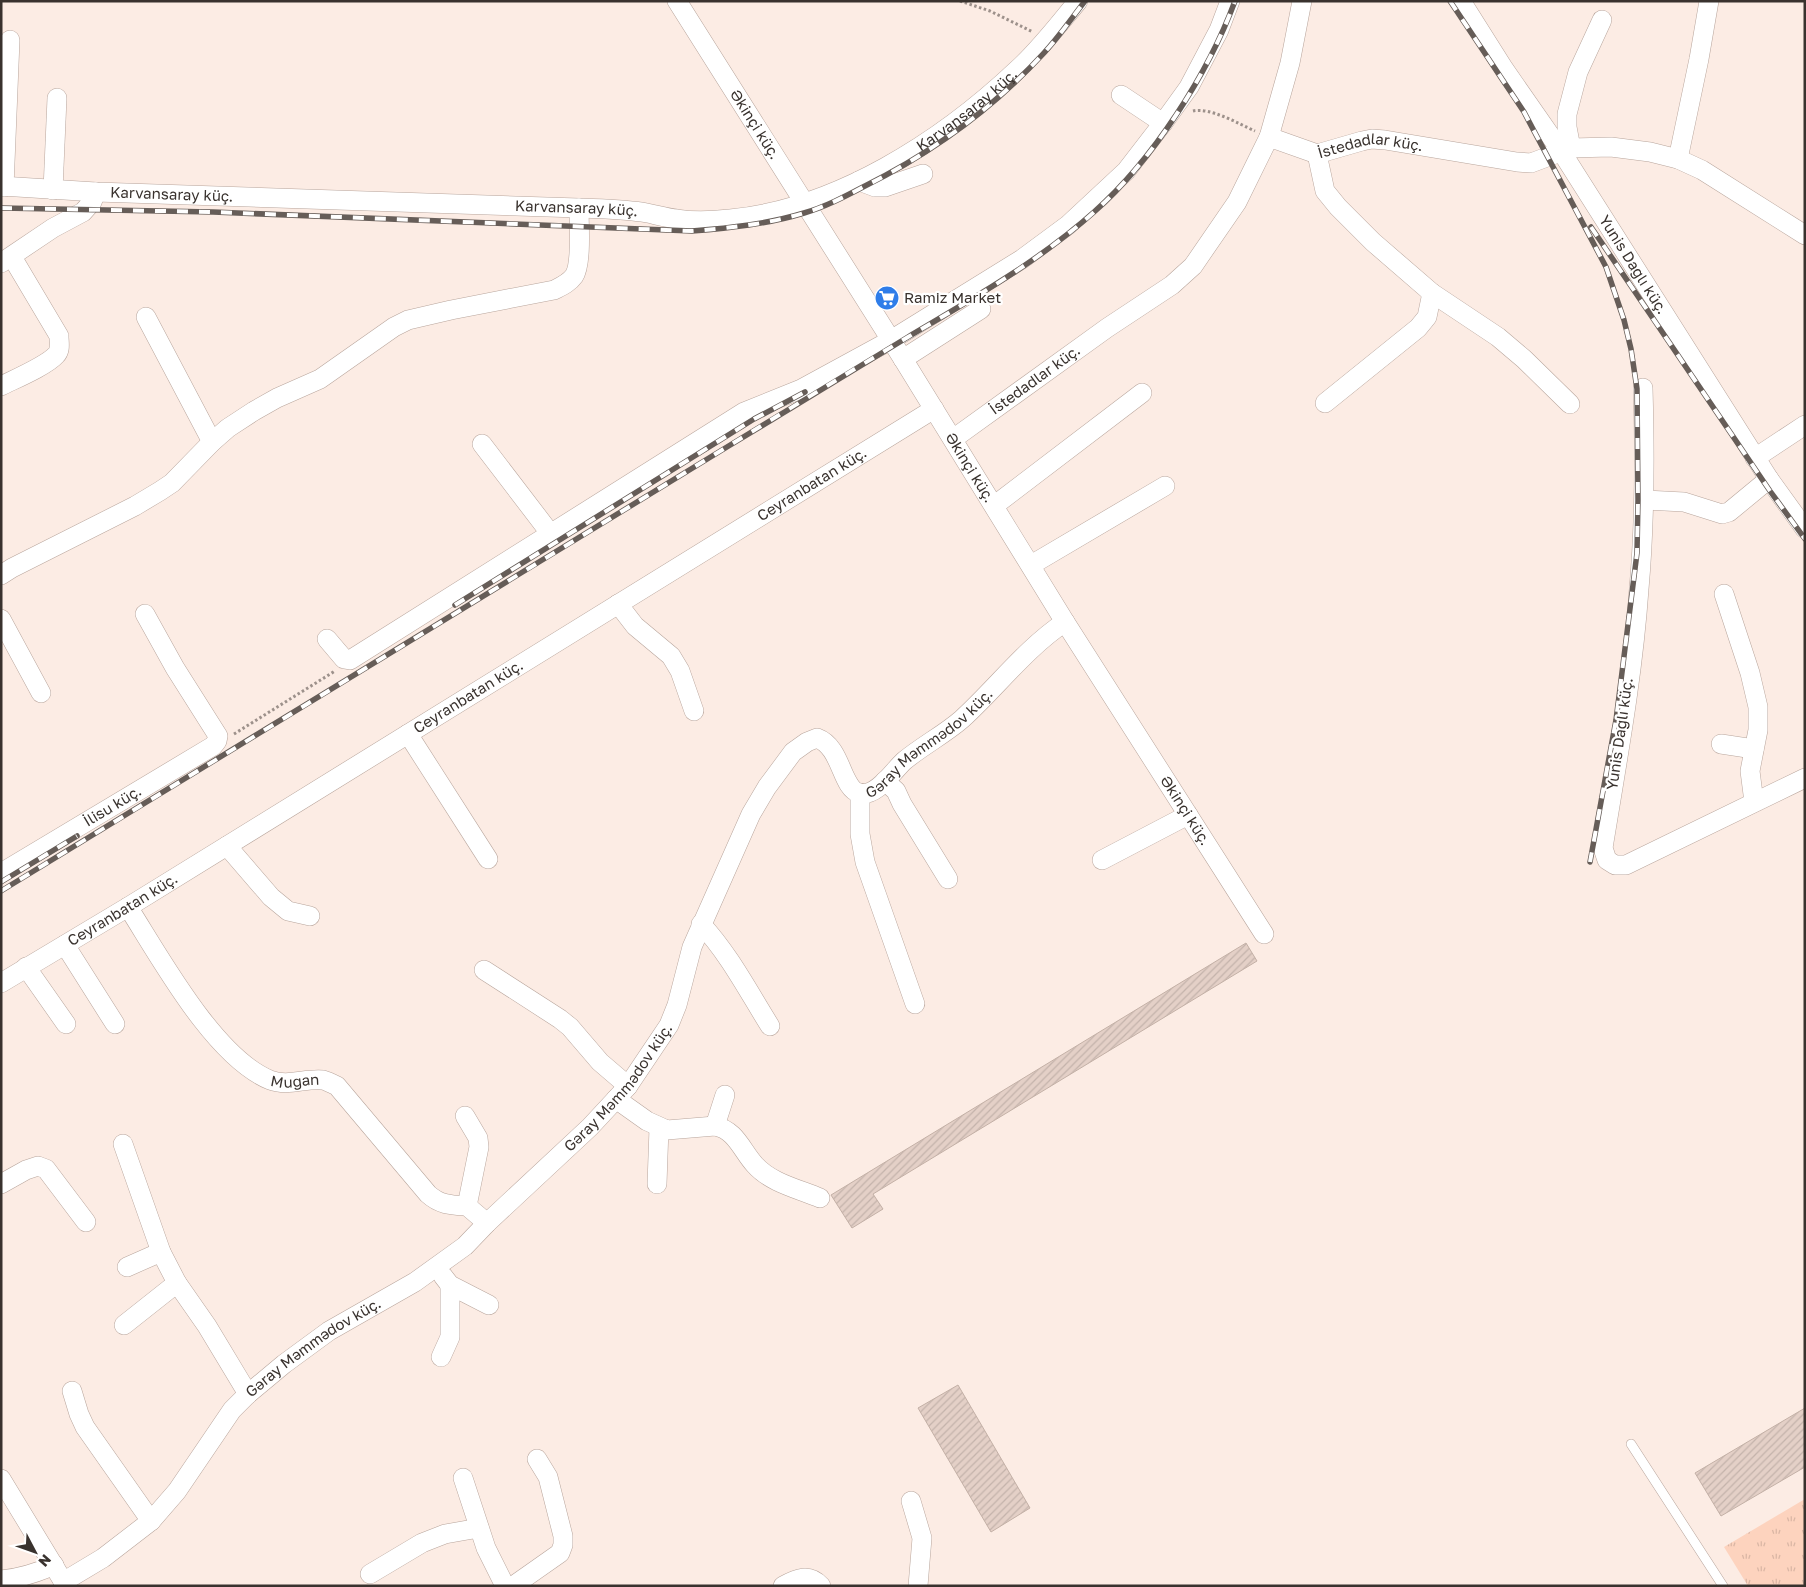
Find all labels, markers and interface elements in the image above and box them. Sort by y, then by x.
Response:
street label: Karvansaray küç. [913,65,1020,154]
street label: Əkinçi küç. [727,86,784,162]
street label: İstedadlar küç. [1315,129,1425,161]
street label: Karvansaray küç. [110,182,234,205]
street label: Karvansaray küç. [515,196,639,220]
street label: Yunis Dağlı küç. [1596,211,1672,317]
supermarket icon: Ramiz Market [874,285,900,311]
place label: Ramiz Market [904,288,1001,306]
street label: İstedadlar küç. [986,340,1083,418]
street label: Əkinçi küç. [942,429,999,505]
street label: Ceyranbatan küç. [753,443,870,524]
street label: Ceyranbatan küç. [410,655,526,737]
street label: Yunis Dağlı küç. [1602,676,1636,791]
street label: Gəray Məmmədov küç. [862,684,996,801]
street label: Əkinçi küç. [1157,772,1215,848]
street label: İlisu küç. [80,781,144,830]
street label: Ceyranbatan küç. [64,869,180,949]
street label: Gəray Məmmədov küç. [560,1020,676,1155]
street label: Muğan [269,1070,320,1091]
street label: Gəray Məmmədov küç. [242,1293,384,1400]
north arrow [10,1527,60,1577]
text: N [35,1551,55,1570]

